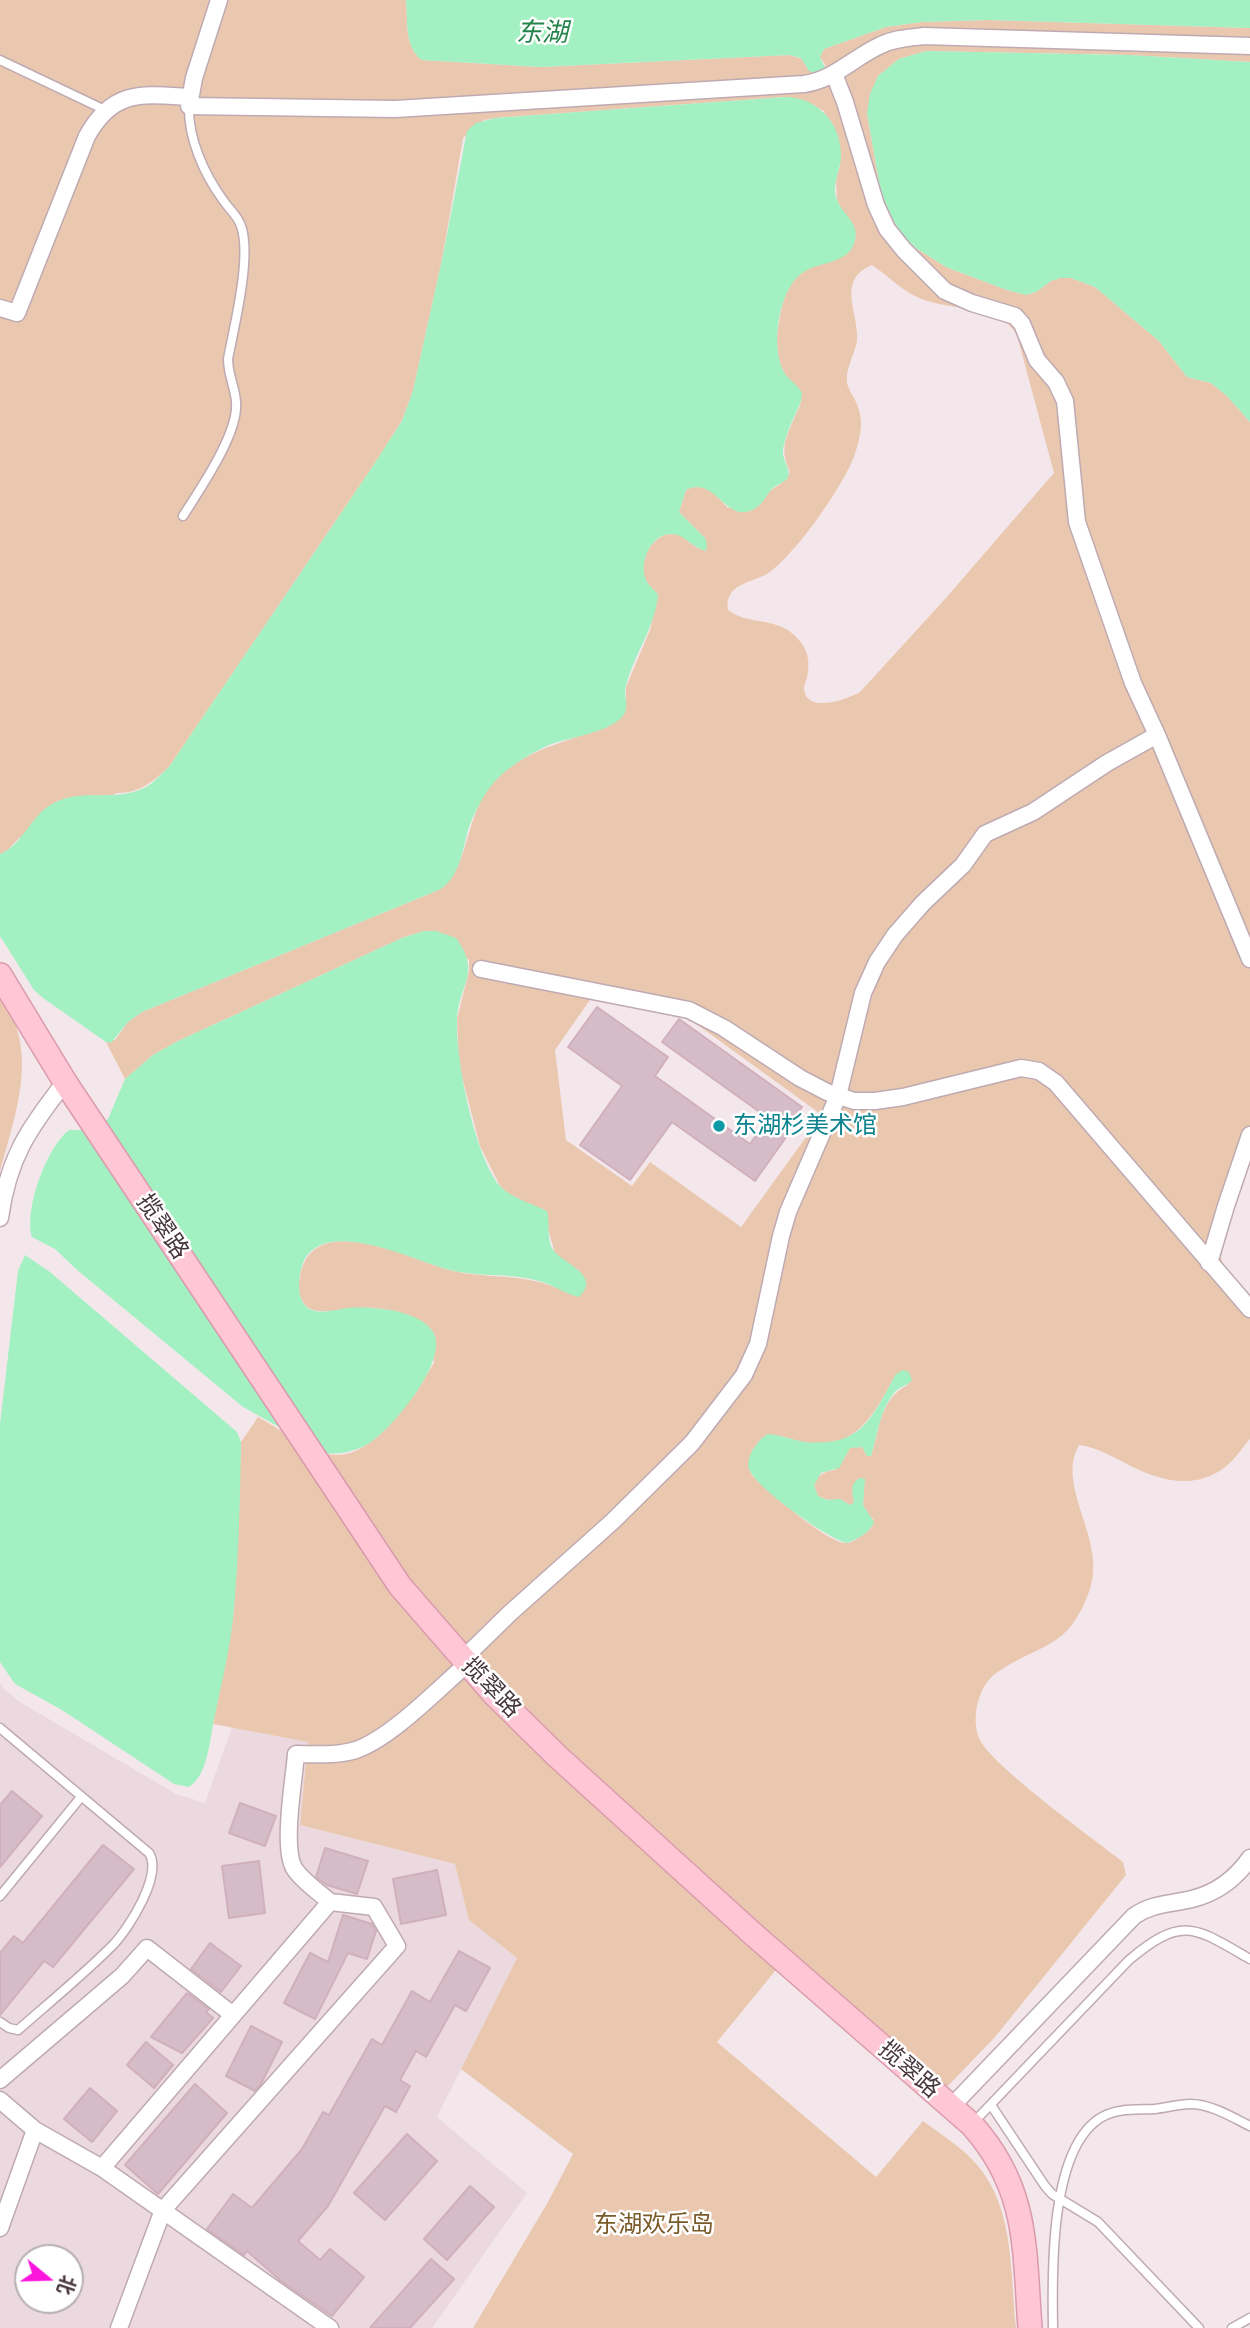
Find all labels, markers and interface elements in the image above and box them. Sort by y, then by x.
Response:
water label: 东湖 [516,18,568,50]
place label: 东湖杉美术馆 [733,1112,877,1140]
marker: 东湖杉美术馆 [711,1118,727,1134]
street label: 揽翠路 [130,1189,194,1265]
street label: 揽翠路 [456,1652,526,1724]
street label: 揽翠路 [872,2036,946,2104]
park label: 东湖欢乐岛 [594,2211,714,2239]
north arrow [14,2244,84,2314]
text: 北 [53,2272,81,2298]

